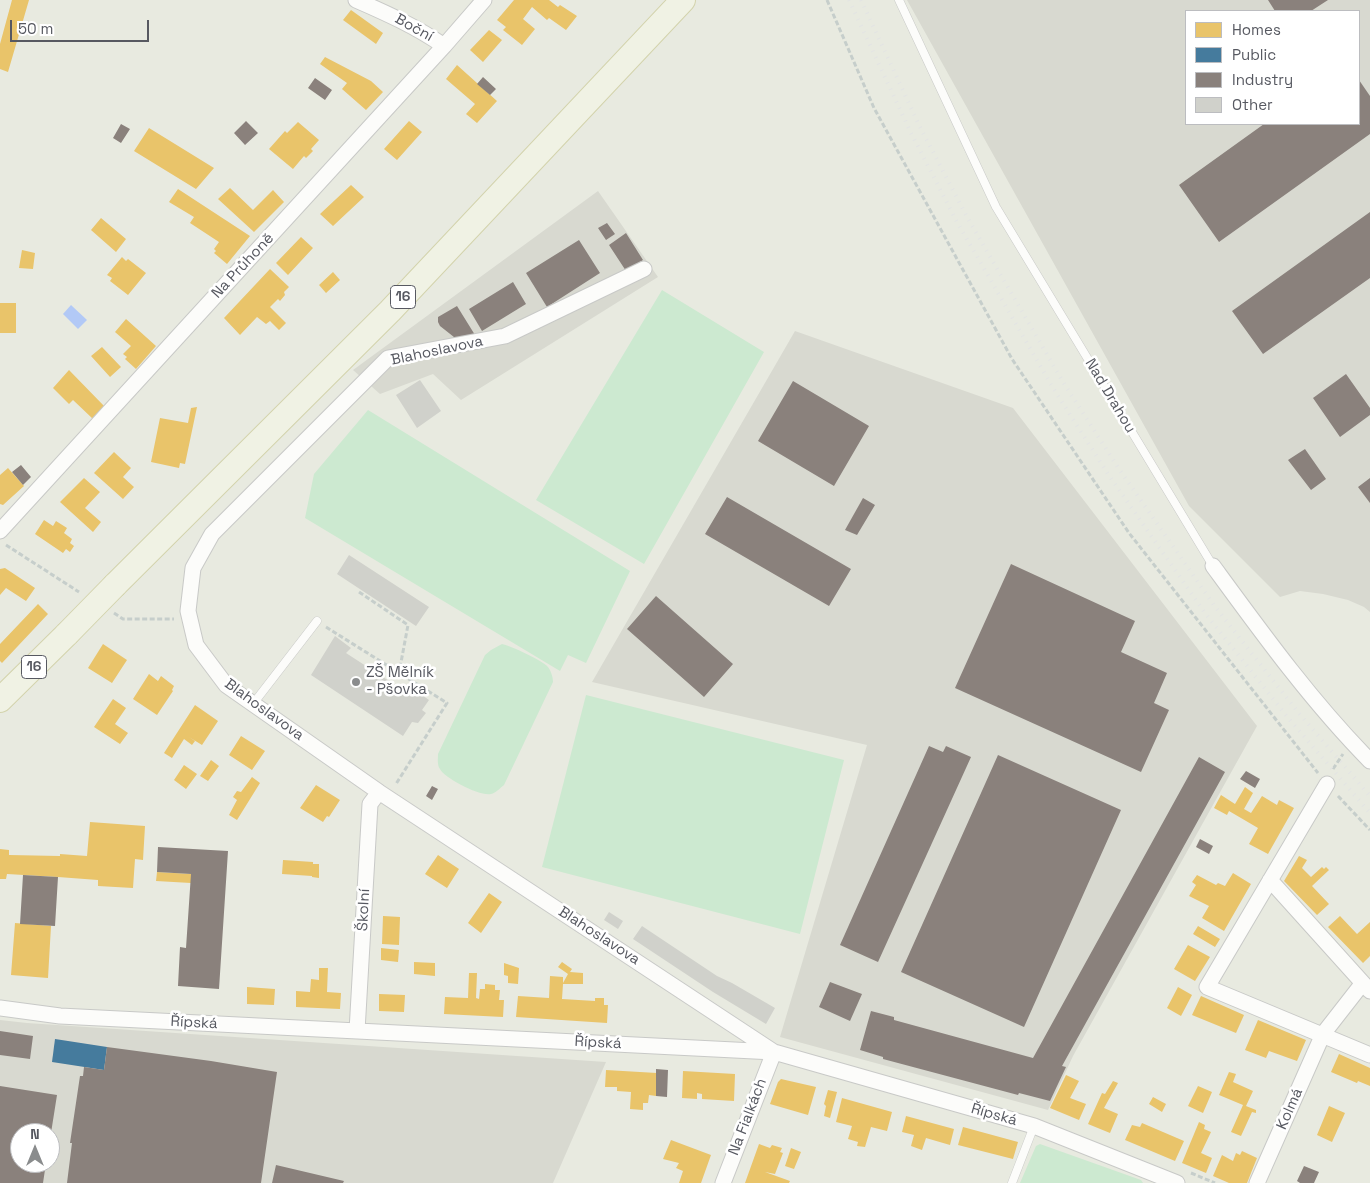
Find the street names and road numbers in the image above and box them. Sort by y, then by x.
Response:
street label: Boční [392,10,436,46]
street label: Na Průhoně [208,230,278,302]
road number: 16 [390,286,416,308]
street label: Blahoslavova [389,332,485,370]
street label: Nad Drahou [1081,356,1139,436]
road number: 16 [22,656,46,679]
street label: Blahoslavova [221,675,307,745]
street label: Školní [354,888,374,932]
street label: Blahoslavova [555,903,643,969]
street label: Řípská [170,1013,218,1033]
street label: Řípská [574,1033,622,1053]
street label: Na Fialkách [725,1076,771,1158]
street label: Kolmá [1273,1086,1307,1132]
street label: Řípská [969,1100,1019,1130]

